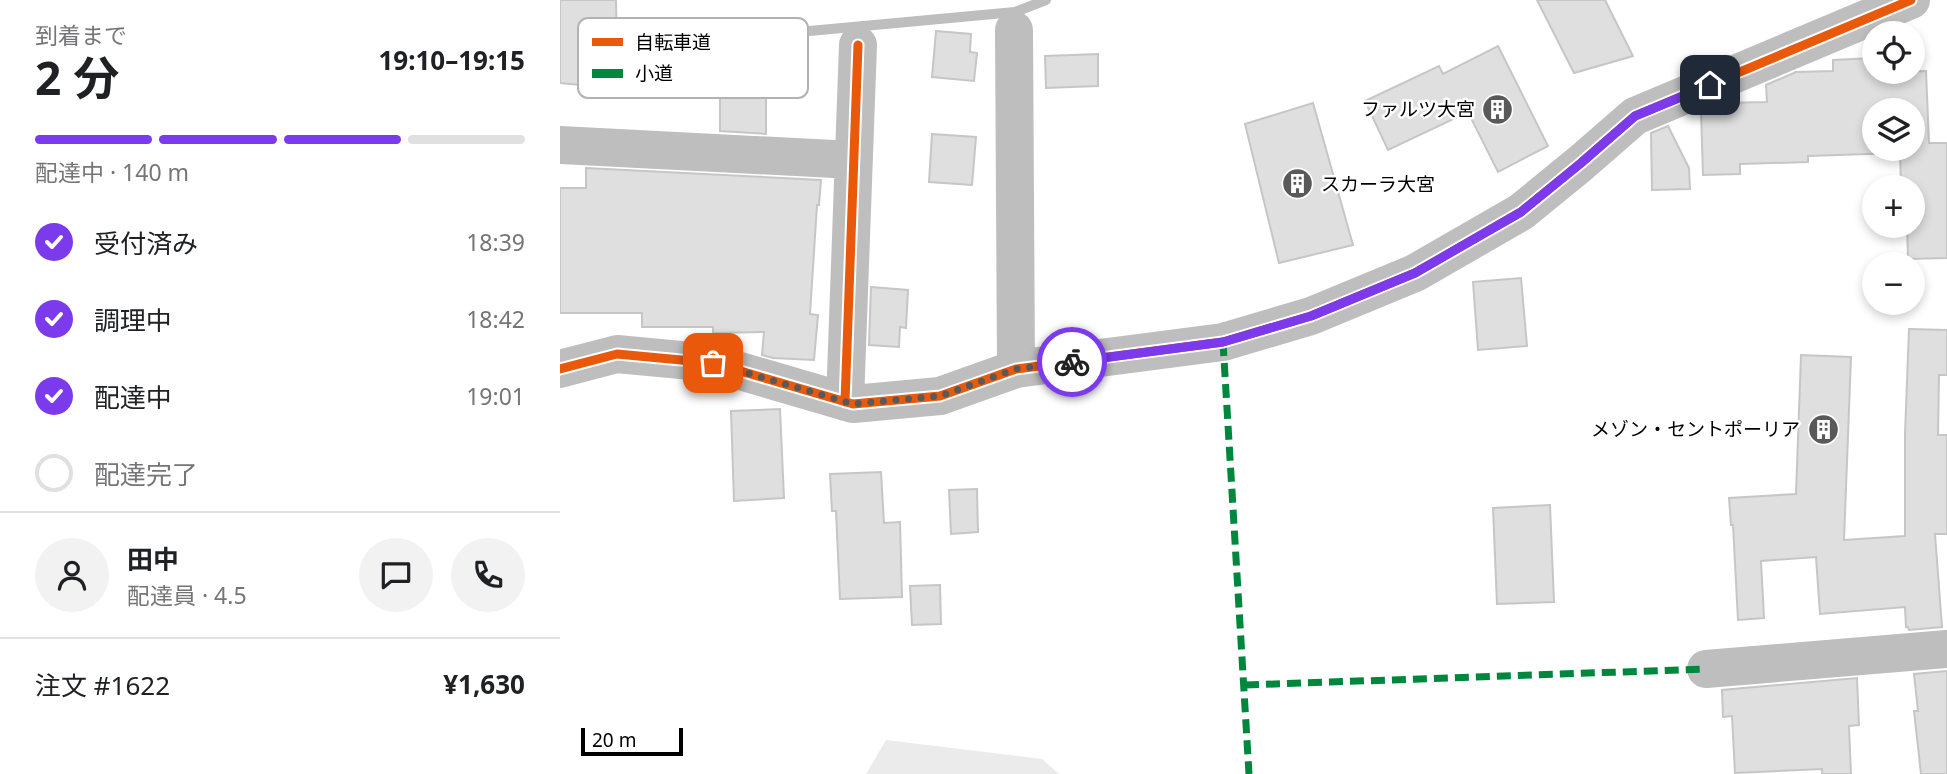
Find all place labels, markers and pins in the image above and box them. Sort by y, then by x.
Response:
pin [1680,55,1740,115]
building icon: ファルツ大宮 [1481,92,1515,126]
place label: ファルツ大宮 [1361,96,1475,122]
building icon: スカーラ大宮 [1281,167,1315,201]
place label: スカーラ大宮 [1321,171,1435,197]
pin [683,333,743,393]
building icon: メゾン・セントポーリア [1806,412,1840,446]
place label: メゾン・セントポーリア [1591,416,1800,442]

